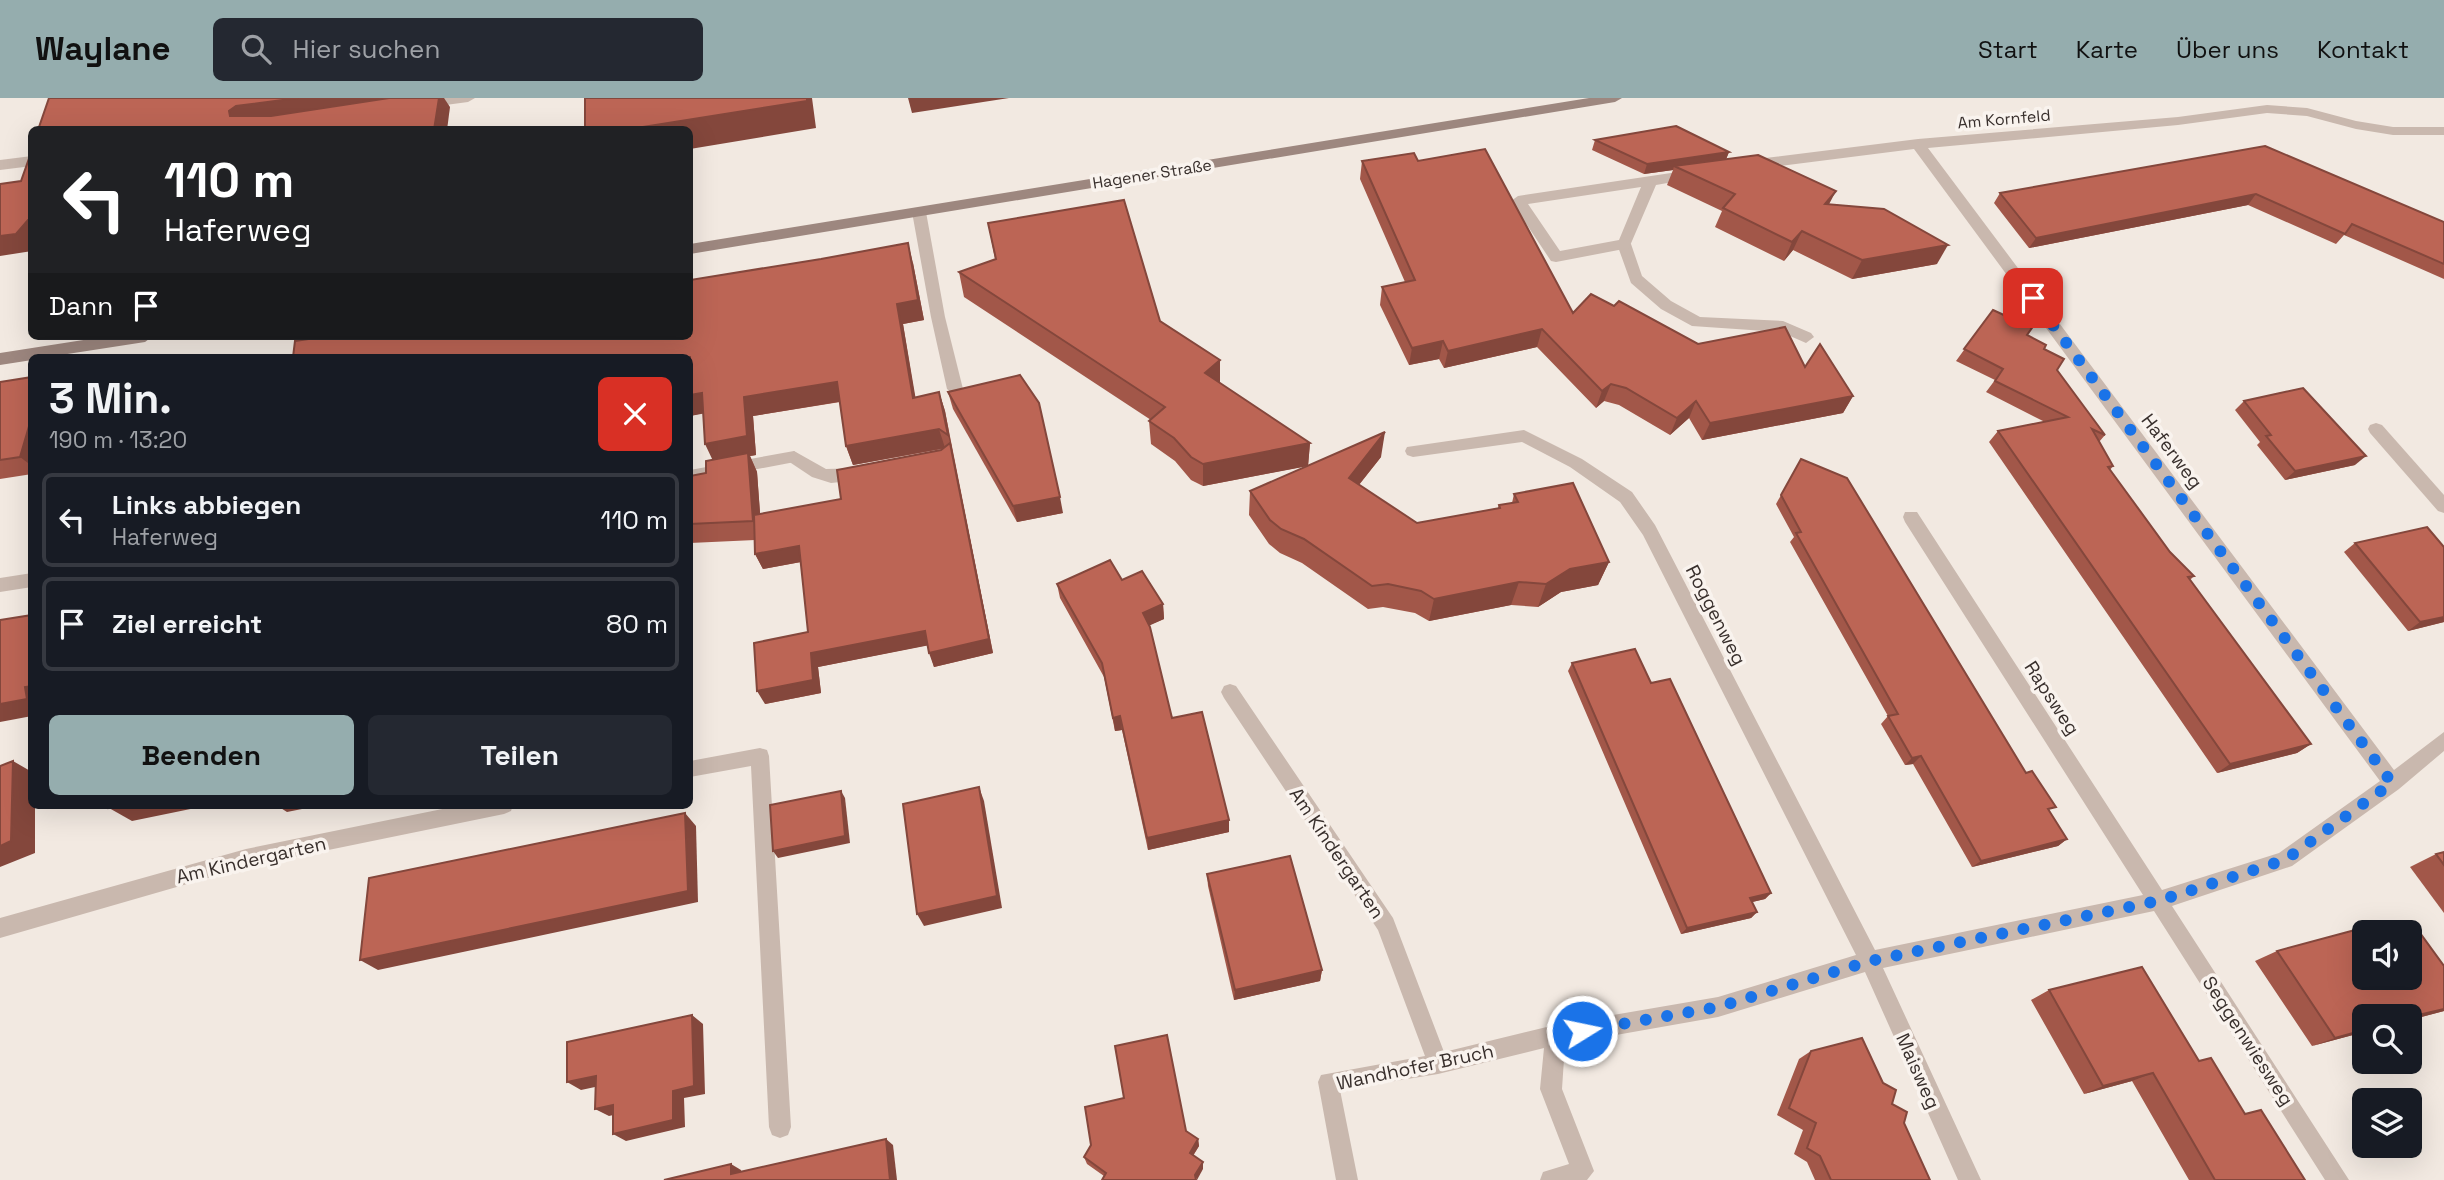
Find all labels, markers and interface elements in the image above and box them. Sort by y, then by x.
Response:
search box [213,18,703,81]
text: Waylane [35,28,171,70]
icon: search [237,30,275,68]
text: Hier suchen [293,32,440,66]
text: Start [1978,34,2038,65]
text: Karte [2076,34,2138,65]
text: Über uns [2176,34,2279,65]
text: Kontakt [2317,34,2409,65]
street label: Am Kornfeld [1957,104,2051,134]
text: 110 m [164,149,294,211]
icon: left [49,154,140,245]
street label: Hagener Straße [1091,154,1213,194]
text: Haferweg [164,210,312,250]
pin [2003,268,2063,328]
icon: arrive [2014,279,2052,317]
icon: arrive [127,287,165,325]
text: Dann [49,289,113,323]
text: 3 Min. [49,372,172,425]
button: close [598,377,672,451]
street label: Haferweg [2136,408,2208,494]
text: 190 m · 13:20 [49,425,187,455]
text: Links abbiegen [112,488,301,522]
icon: left [53,501,91,539]
text: 110 m [601,503,668,537]
text: Haferweg [112,522,218,552]
street label: Roggenweg [1680,561,1752,669]
icon: arrive [53,605,91,643]
text: Ziel erreicht [112,607,262,641]
text: 80 m [606,607,668,641]
street label: Rapsweg [2019,656,2085,740]
button: Beenden [49,715,354,795]
button: Teilen [368,715,672,795]
street label: Am Kindergarten [1284,783,1390,923]
street label: Am Kindergarten [174,831,328,889]
map controls [2352,920,2422,1158]
button: sound [2352,920,2422,990]
street label: Seggenwiesweg [2197,971,2299,1111]
position arrow [1545,994,1619,1068]
button: search [2352,1004,2422,1074]
street label: Maisweg [1890,1029,1946,1113]
street label: Wandhofer Bruch [1334,1038,1496,1096]
button: layers [2352,1088,2422,1158]

